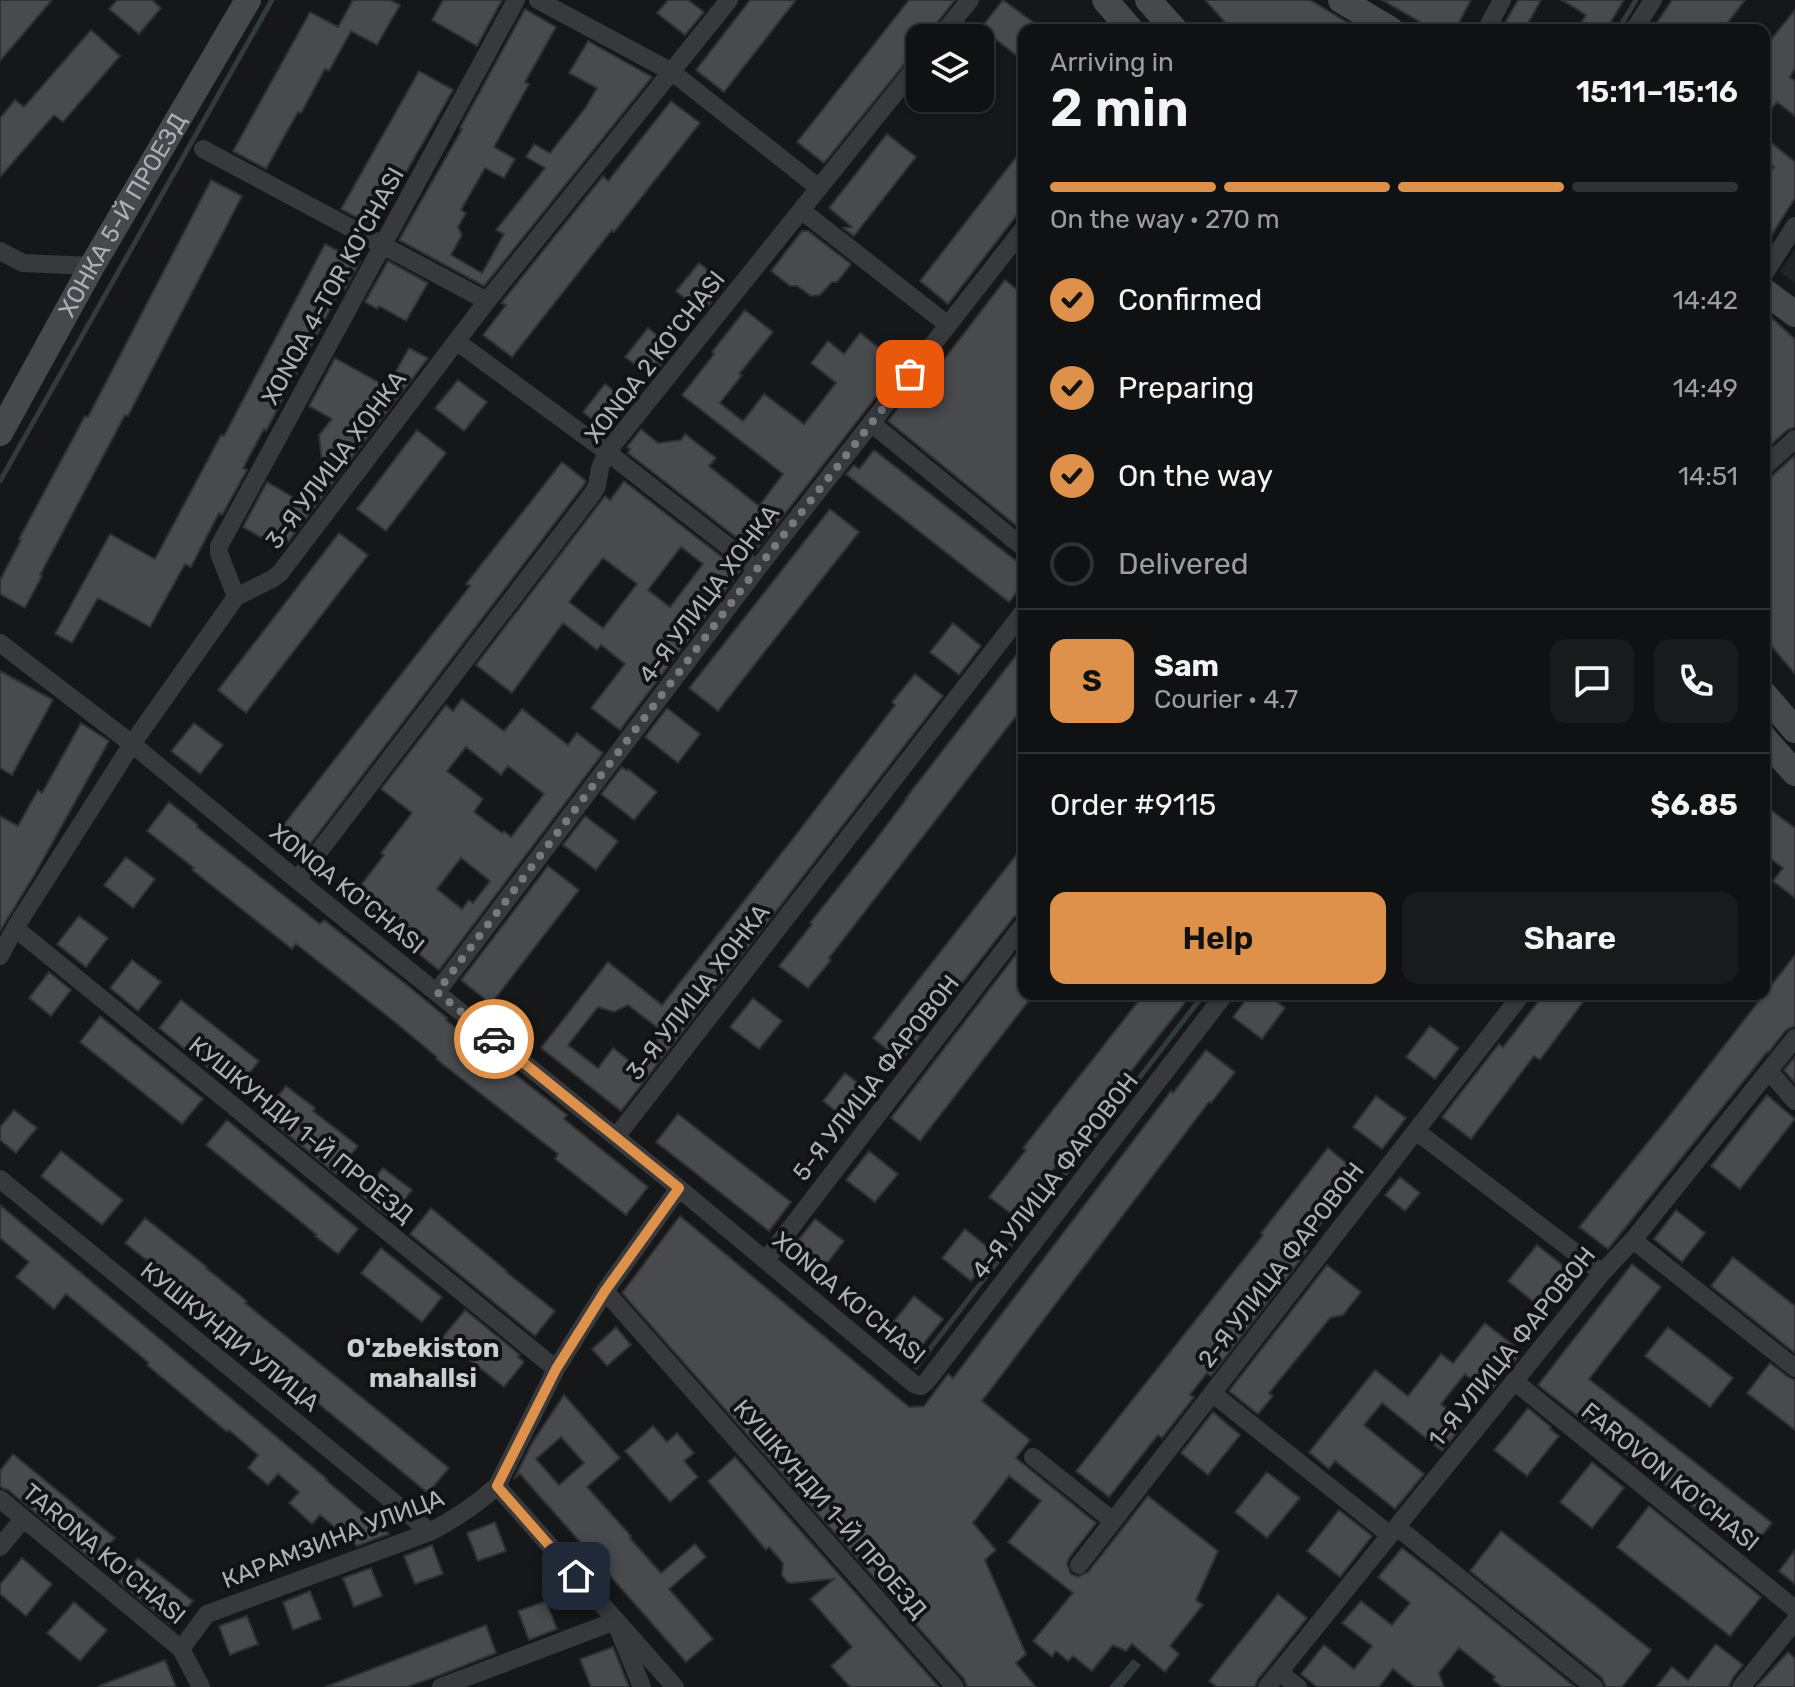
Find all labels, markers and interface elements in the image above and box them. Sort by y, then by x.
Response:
map controls [906,24,994,112]
button: layers [906,24,994,112]
text: Arriving in [1050,47,1174,78]
text: 15:11–15:16 [1576,74,1738,110]
text: 2 min [1050,77,1189,139]
street label: ХОНКА 5-Й ПРОЕЗД [53,108,192,322]
street label: XONQA 4-TOR KO'CHASI [256,163,410,409]
text: On the way · 270 m [1050,204,1280,235]
street label: XONQA 2 KO'CHASI [579,266,731,448]
icon: check [1050,278,1094,322]
text: Confirmed [1118,282,1262,318]
text: 14:42 [1673,285,1738,316]
pin [876,340,944,408]
icon: bag [888,352,932,396]
street label: 3-Я УЛИЦА ХОНКА [260,366,412,554]
icon: check [1050,366,1094,410]
text: Preparing [1118,370,1254,406]
text: 14:49 [1673,373,1738,404]
icon: check [1050,454,1094,498]
text: On the way [1118,458,1273,494]
text: 14:51 [1678,461,1738,492]
street label: 4-Я УЛИЦА ХОНКА [633,499,785,689]
text: Delivered [1118,546,1249,582]
button: chat [1550,639,1634,723]
button: phone [1654,639,1738,723]
text: Sam [1154,648,1219,684]
text: S [1082,663,1102,699]
text: Courier · 4.7 [1154,684,1298,715]
text: Order #9115 [1050,787,1216,823]
text: $6.85 [1650,787,1738,823]
street label: XONQA KO'CHASI [264,818,430,960]
button: Help [1050,892,1386,984]
button: Share [1402,892,1738,984]
street label: 3-Я УЛИЦА ХОНКА [621,898,775,1086]
street label: 5-Я УЛИЦА ФАРОВОН [787,970,965,1186]
courier [454,999,534,1079]
icon: car [472,1017,516,1061]
street label: КУШКУНДИ 1-Й ПРОЕЗД [183,1031,419,1229]
street label: 4-Я УЛИЦА ФАРОВОН [966,1067,1144,1285]
street label: 2-Я УЛИЦА ФАРОВОН [1192,1157,1370,1373]
street label: XONQA KO'CHASI [767,1226,931,1370]
street label: 1-Я УЛИЦА ФАРОВОН [1423,1241,1601,1453]
street label: КУШКУНДИ УЛИЦА [135,1256,325,1418]
district label: O'zbekiston mahallsi [347,1333,499,1394]
street label: КУШКУНДИ 1-Й ПРОЕЗД [727,1394,933,1624]
street label: FAROVON KO'CHASI [1576,1397,1764,1557]
street label: TARONA KO'CHASI [17,1478,191,1630]
street label: КАРАМЗИНА УЛИЦА [218,1484,448,1594]
pin [542,1542,610,1610]
icon: home [554,1554,598,1598]

